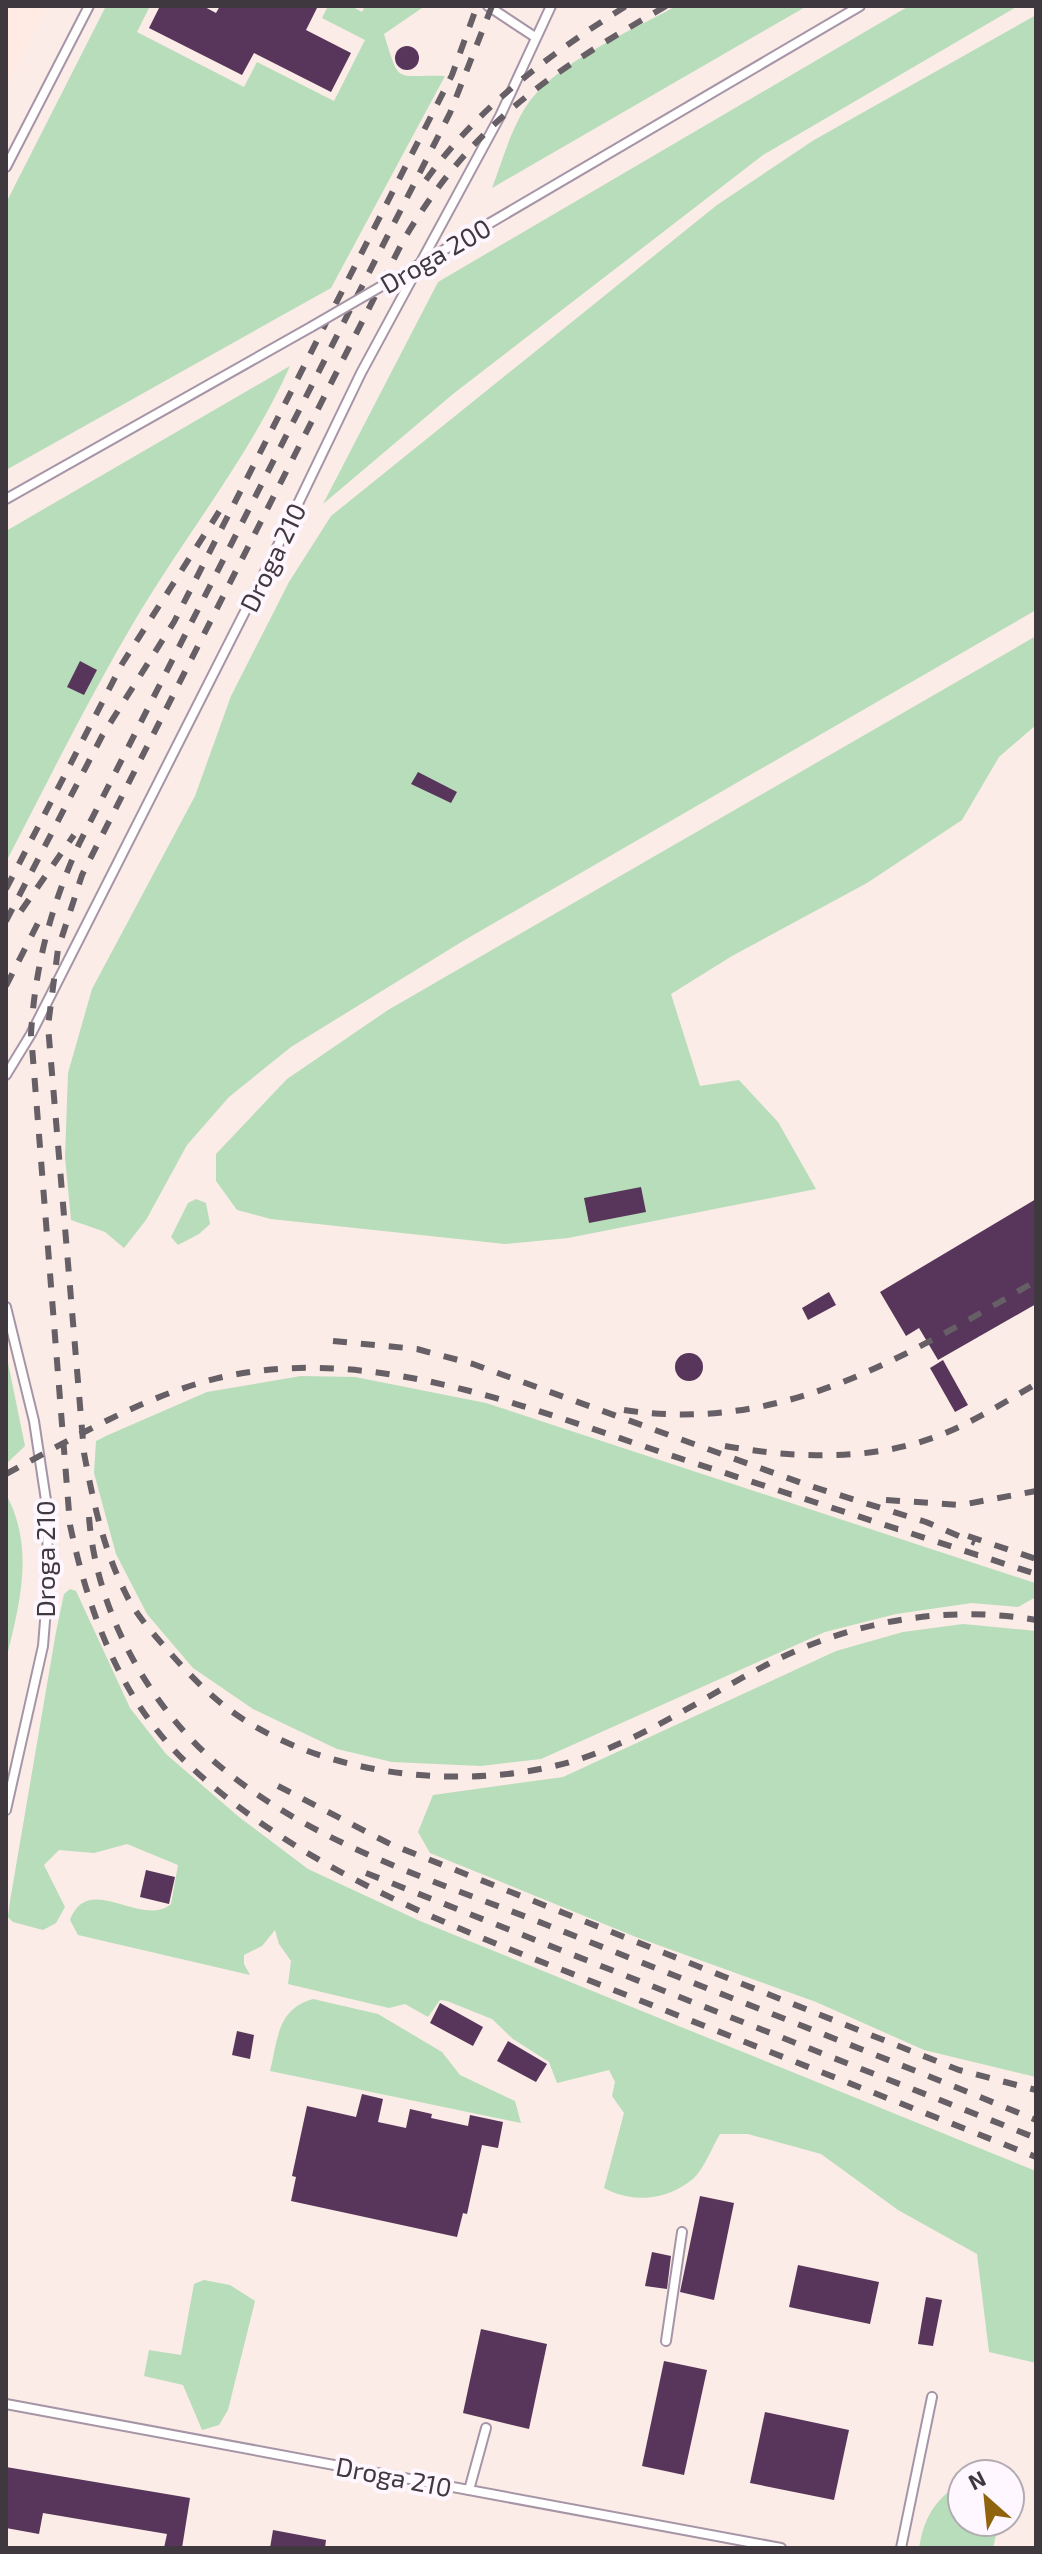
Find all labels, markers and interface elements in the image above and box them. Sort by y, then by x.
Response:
street label: Droga 200 [374,211,496,299]
street label: Droga 210 [232,498,312,616]
street label: Droga 210 [29,1500,60,1618]
street label: Droga 210 [334,2450,454,2502]
north arrow [946,2458,1026,2538]
text: N [963,2464,989,2494]

